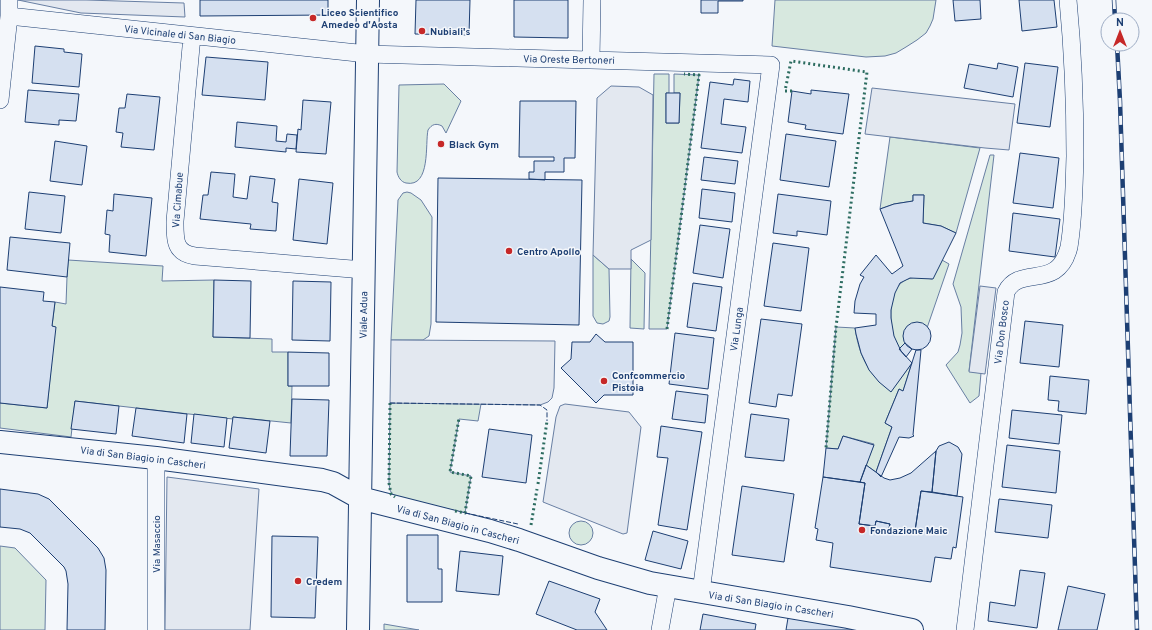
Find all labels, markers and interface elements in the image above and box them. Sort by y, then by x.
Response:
place label: Liceo Scientifico Amedeo d'Aosta [321,7,399,32]
north arrow [1100,12,1140,52]
marker: Liceo Scientifico Amedeo d'Aosta [308,13,318,23]
text: N [1116,16,1124,30]
street label: Via Vicinale di San Biagio [123,23,237,48]
marker: Nubiali's [417,26,427,36]
place label: Nubiali's [430,26,470,39]
street label: Via Oreste Bertoneri [523,53,615,68]
marker: Black Gym [436,139,446,149]
place label: Black Gym [449,139,499,152]
street label: Via Cimabue [170,172,187,229]
marker: Centro Apollo [504,246,514,256]
place label: Centro Apollo [517,246,580,259]
street label: Viale Adua [358,291,371,339]
street label: Via Don Bosco [992,299,1013,365]
street label: Via Lunga [728,306,747,352]
place label: Confcommercio Pistoia [612,370,686,395]
marker: Confcommercio Pistoia [599,376,609,386]
street label: Via di San Biagio in Cascheri [79,444,206,473]
street label: Via di San Biagio in Cascheri [395,503,520,548]
street label: Via Masaccio [151,515,164,573]
marker: Fondazione Maic [857,525,867,535]
place label: Fondazione Maic [870,525,948,538]
marker: Credem [293,576,303,586]
place label: Credem [306,576,342,589]
street label: Via di San Biagio in Cascheri [707,589,834,622]

